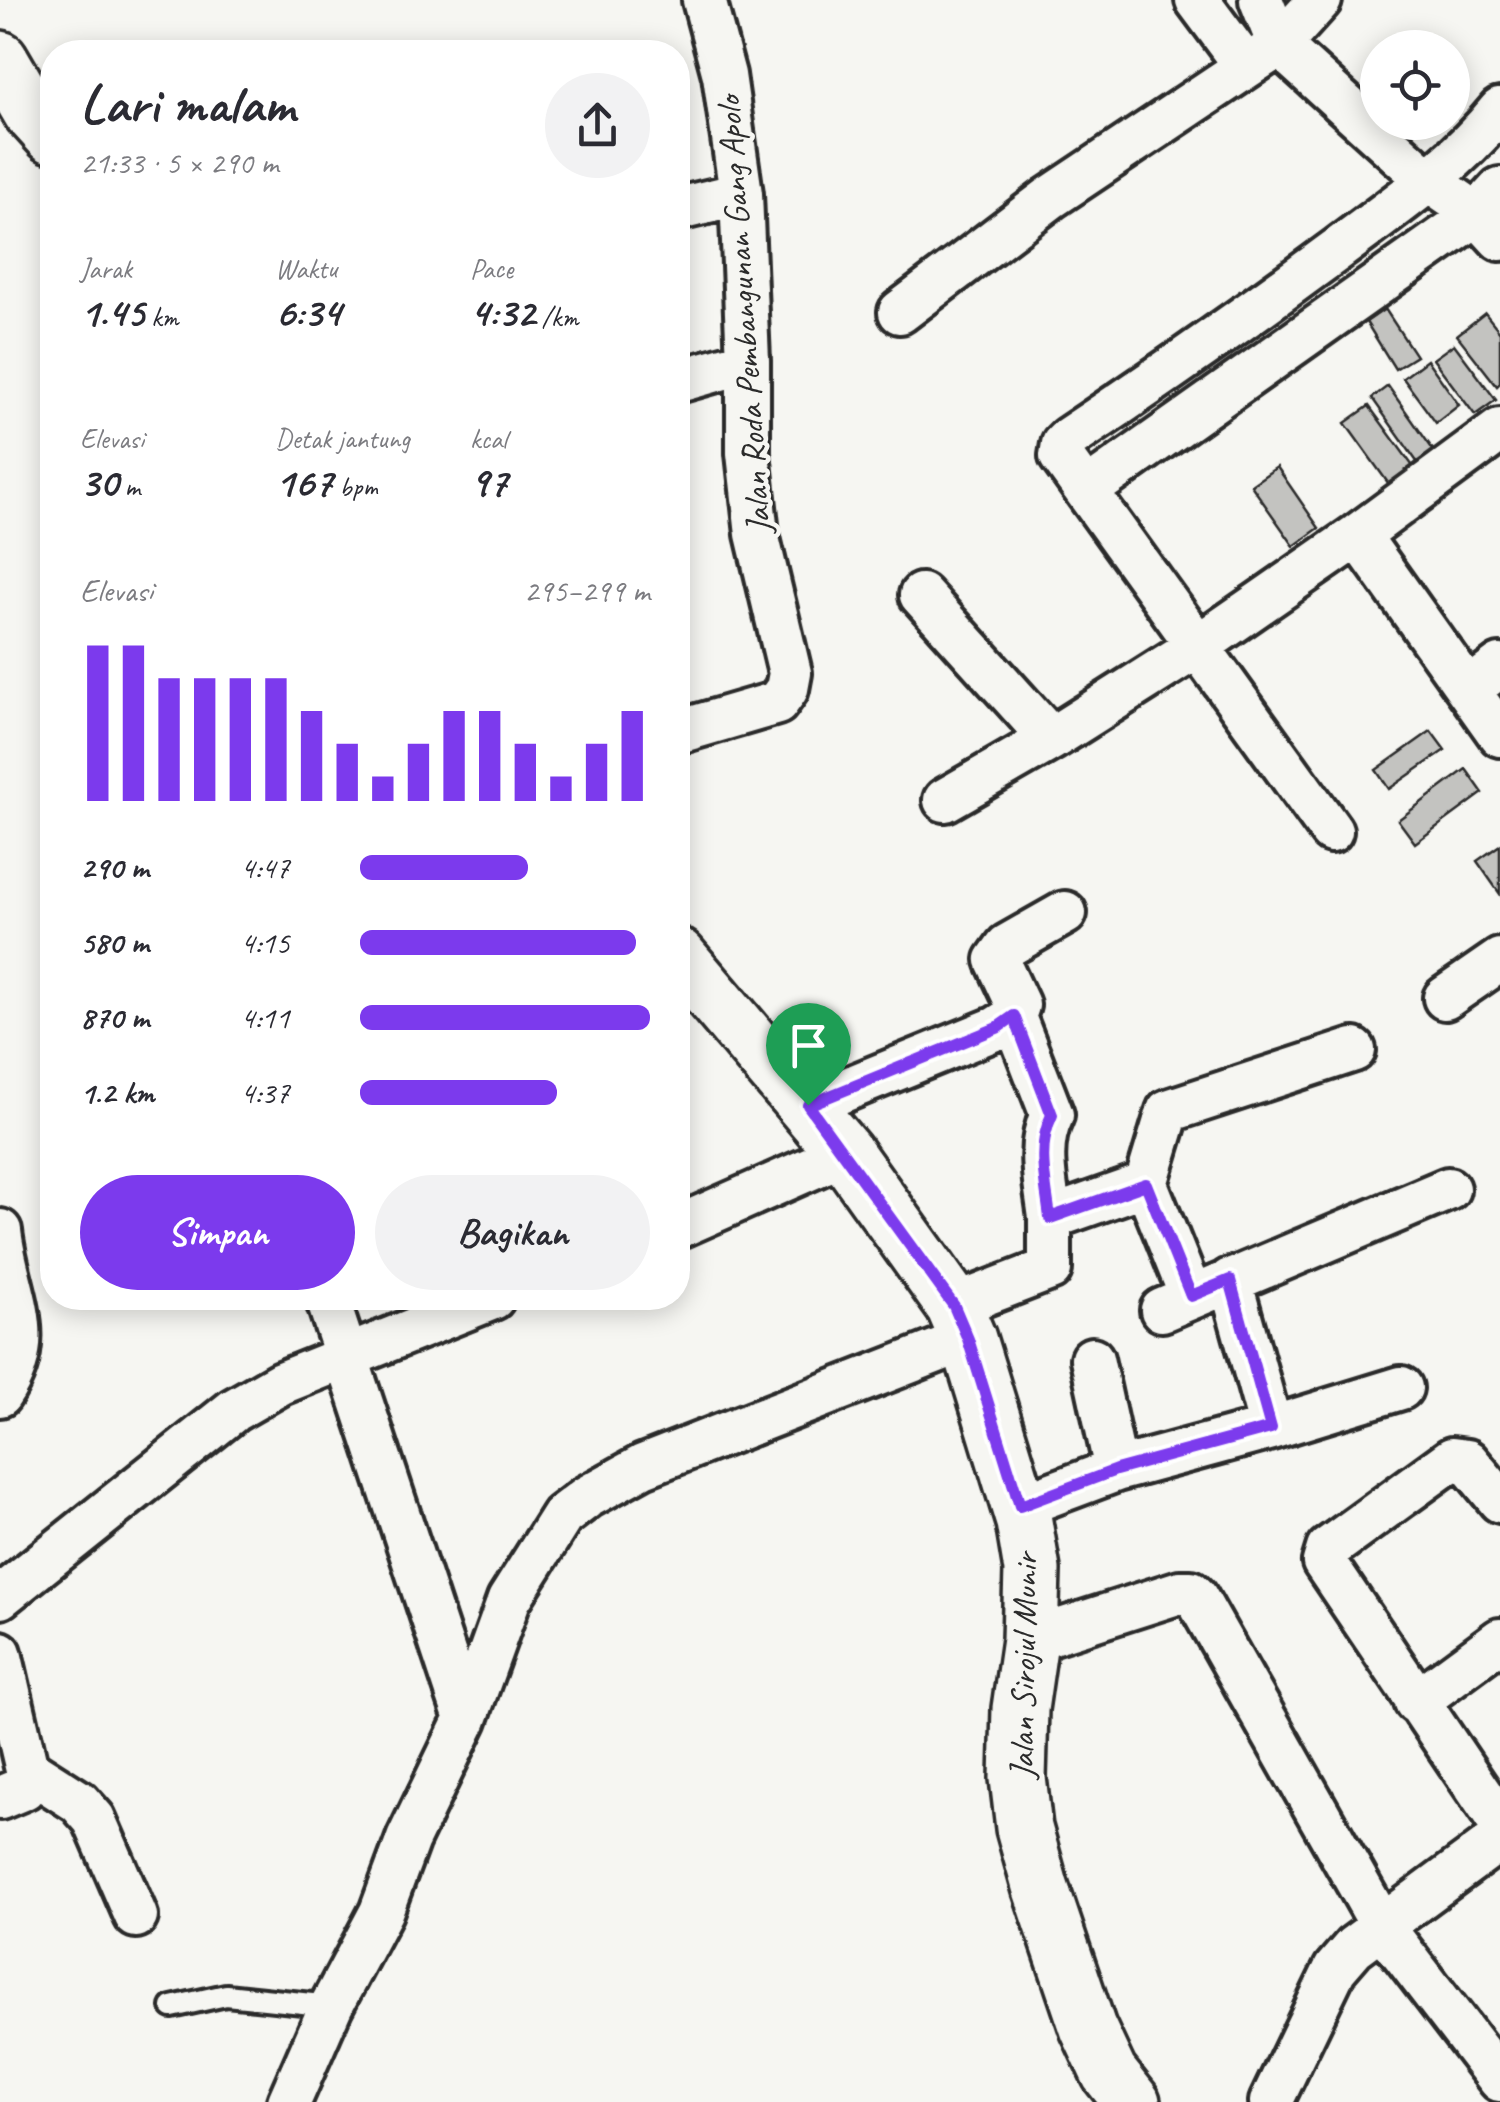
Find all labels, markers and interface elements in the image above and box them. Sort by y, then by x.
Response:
map controls [1360,30,1470,140]
button: locate [1360,30,1470,140]
text: Lari malam [80,69,294,139]
button: share [545,73,650,178]
street label: Jalan Roda Pembangunan Gang Apolo [706,91,781,537]
text: 21:33 · 5 × 290 m [80,142,278,183]
text: Jarak [80,251,132,286]
text: Waktu [275,251,337,286]
text: Pace [470,251,513,286]
text: 1.45 [80,286,144,339]
text: 6:34 [275,286,341,339]
text: 4:32 [470,286,535,339]
text: km [144,299,179,334]
text: /km [535,299,578,334]
text: Elevasi [80,421,144,456]
text: Detak jantung [275,421,410,456]
text: kcal [470,421,507,456]
text: 30 [80,456,118,509]
text: 167 [275,456,332,509]
text: 97 [470,456,507,509]
text: m [118,469,140,504]
text: bpm [332,469,378,504]
text: Elevasi [80,570,153,611]
text: 295–299 m [524,570,650,611]
text: 290 m [80,847,149,888]
text: 4:47 [240,847,290,888]
text: 580 m [80,922,149,963]
text: 4:15 [240,922,290,963]
text: 870 m [80,997,149,1038]
text: 4:11 [240,997,290,1038]
pin [766,1003,851,1106]
icon: arrive [781,1018,836,1073]
text: 1.2 km [80,1072,154,1113]
text: 4:37 [240,1072,290,1113]
button: Simpan [80,1175,355,1290]
button: Bagikan [375,1175,650,1290]
street label: Jalan Sirojul Munir [999,1549,1048,1781]

